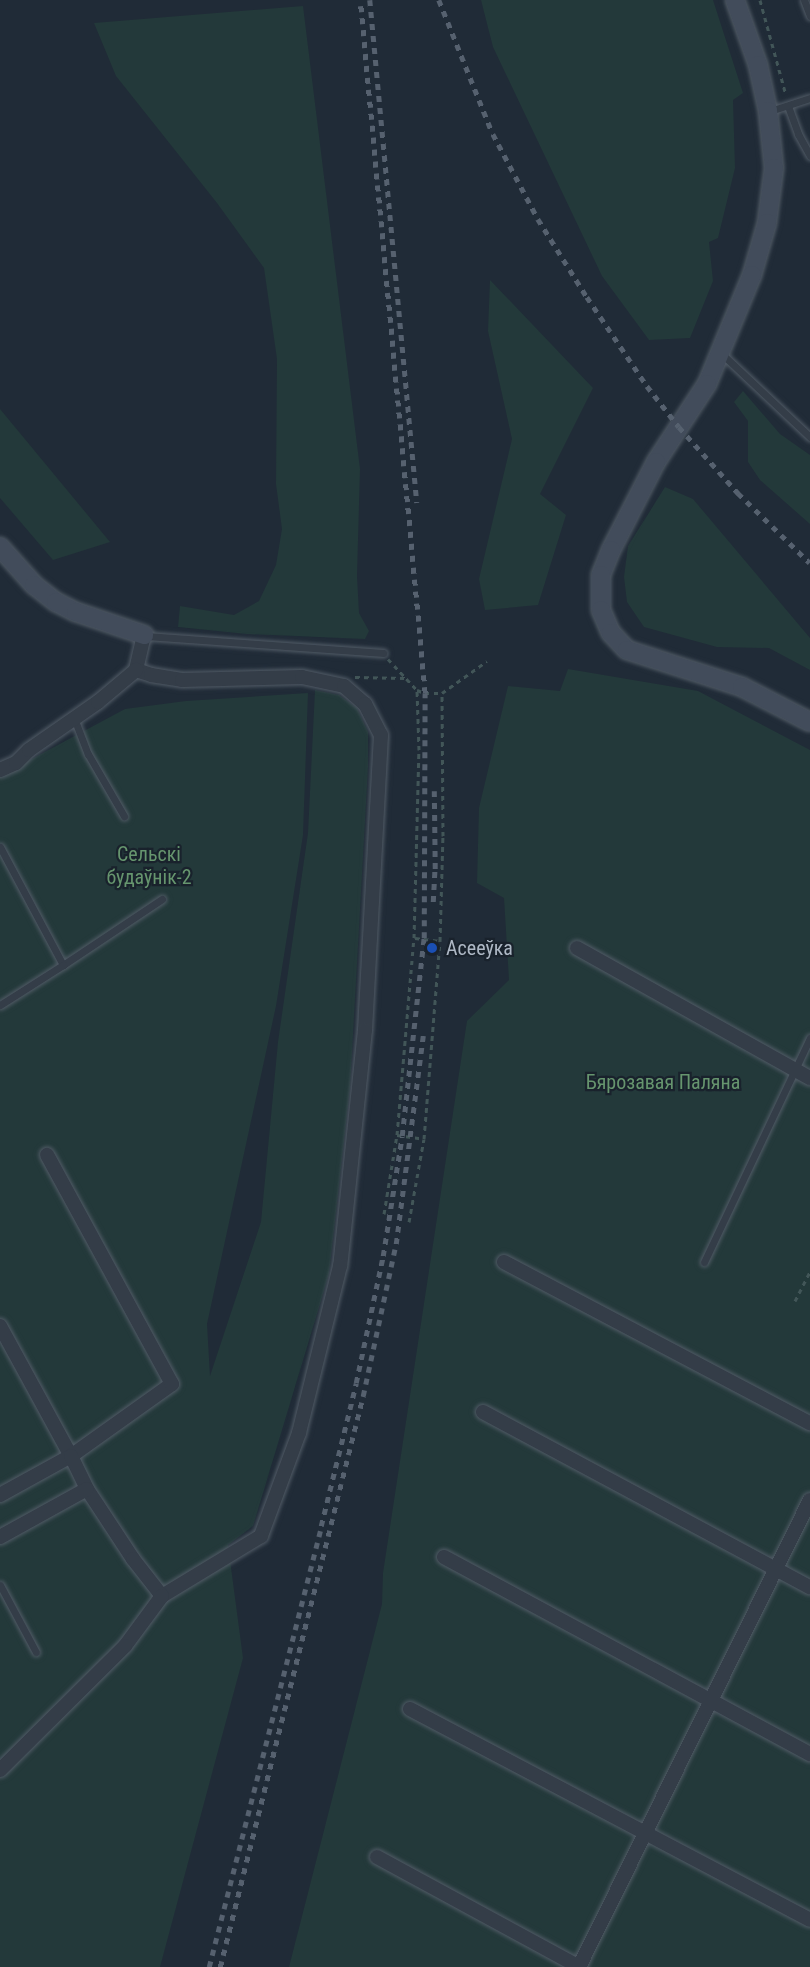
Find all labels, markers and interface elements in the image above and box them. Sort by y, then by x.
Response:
park label: Сельскі будаўнік-2 [106,842,192,889]
place label: Асееўка [446,936,513,960]
marker: Асееўка [423,939,441,957]
park label: Бярозавая Паляна [586,1070,740,1094]

